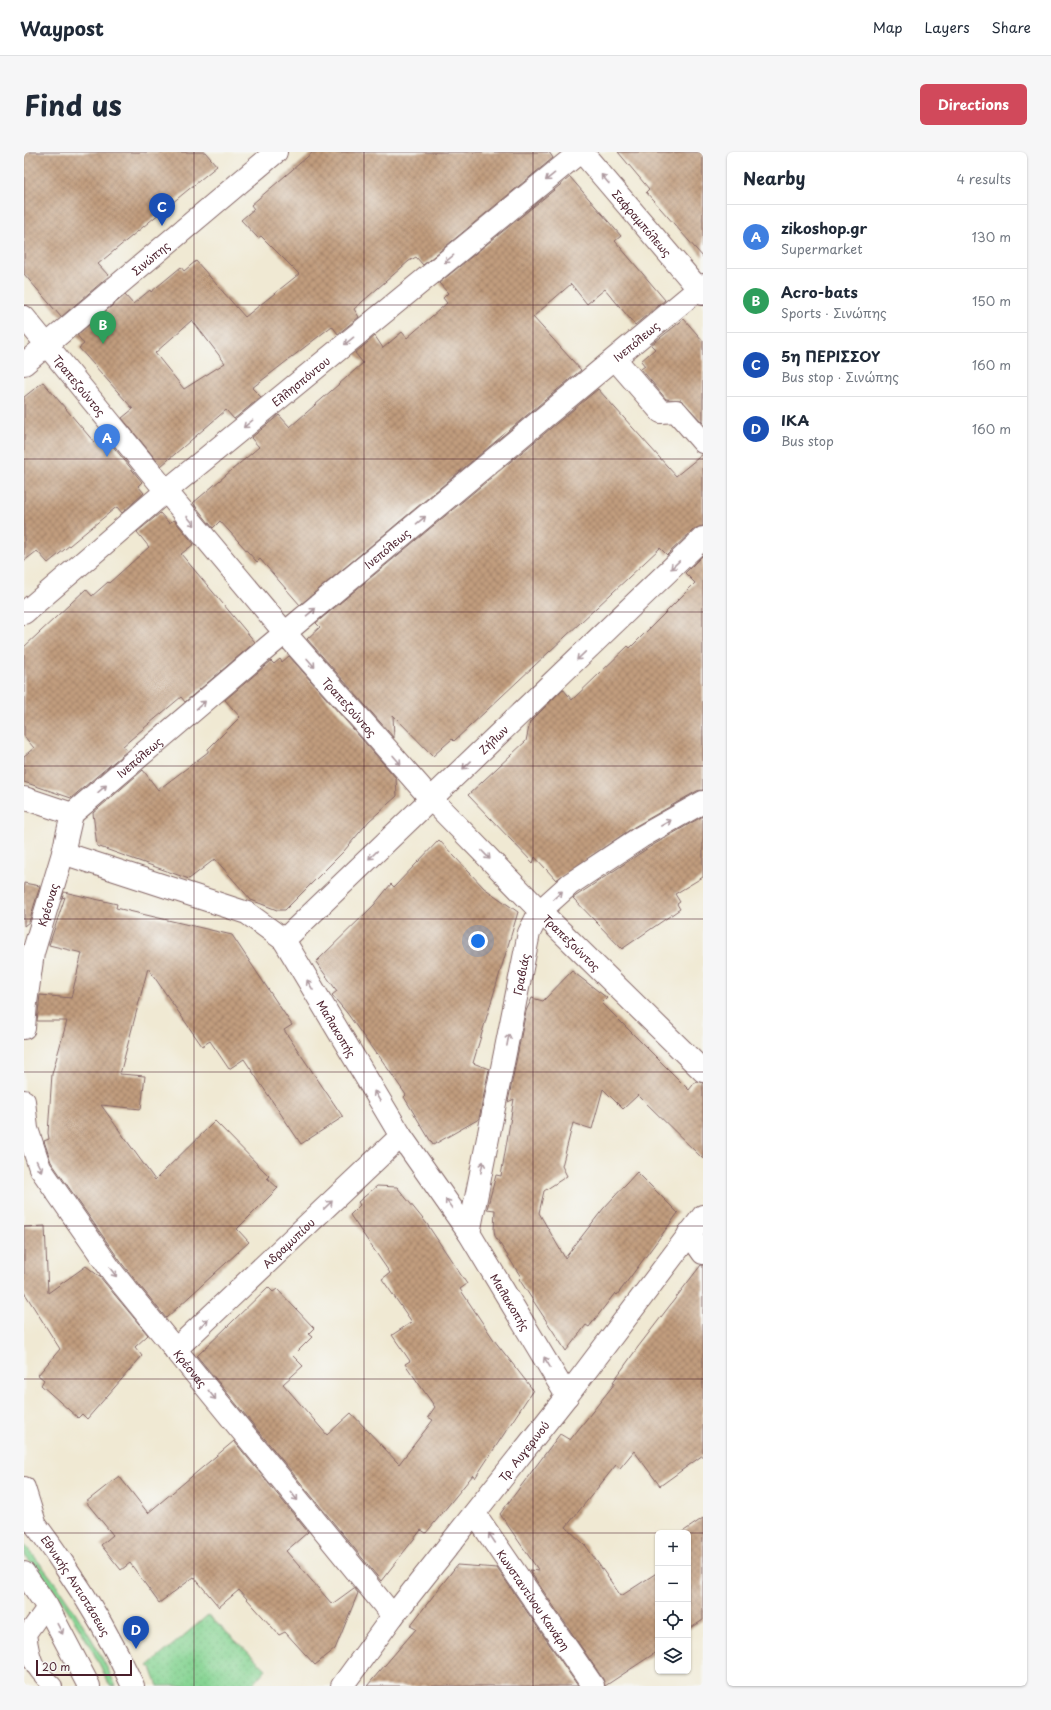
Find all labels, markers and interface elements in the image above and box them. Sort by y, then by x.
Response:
text: Waypost [20,14,104,42]
text: Map [873,17,903,38]
text: Layers [925,17,970,38]
text: Share [992,17,1031,38]
text: Find us [24,83,122,126]
button: Directions [920,84,1027,125]
text: Nearby [743,165,805,191]
text: 4 results [957,169,1011,188]
one-way arrow [544,172,555,181]
one-way arrow [601,174,610,184]
street label: Σαφραμπόλεως [609,185,676,260]
pin: C [149,193,175,226]
text: zikoshop.gr [781,216,867,239]
text: A [751,227,761,246]
text: 130 m [972,227,1011,246]
street label: Σινώπης [127,236,173,279]
text: Supermarket [781,239,863,258]
one-way arrow [444,255,455,264]
text: Acro-bats [781,280,858,303]
text: B [752,291,760,310]
text: 150 m [972,291,1011,310]
text: Sports · Σινώπης [781,303,887,322]
pin: B [90,311,116,344]
street label: Ινεπόλεως [609,316,663,365]
one-way arrow [343,337,354,346]
text: 5η ΠΕΡΙΣΣΟΥ [781,344,880,367]
street label: Τραπεζούντος [49,351,110,420]
street label: Ελλησπόντου [268,352,333,410]
text: C [751,355,761,374]
text: 160 m [972,355,1011,374]
text: Bus stop · Σινώπης [781,367,899,386]
text: ΙΚΑ [781,408,809,431]
one-way arrow [243,419,253,428]
text: D [751,419,761,438]
text: 160 m [972,419,1011,438]
pin: A [94,424,120,457]
text: Bus stop [781,431,834,450]
one-way arrow [416,515,427,524]
one-way arrow [186,516,195,527]
street label: Ινεπόλεως [360,524,414,572]
one-way arrow [670,561,680,570]
one-way arrow [305,607,316,616]
one-way arrow [576,651,586,660]
one-way arrow [307,658,316,668]
street label: Τραπεζούντος [319,673,381,741]
one-way arrow [195,700,206,709]
street label: Ζήλων [475,721,512,758]
street label: Ινεπόλεως [112,732,166,781]
one-way arrow [393,755,402,766]
one-way arrow [462,760,472,770]
one-way arrow [96,785,107,794]
one-way arrow [660,818,672,826]
one-way arrow [368,850,378,860]
one-way arrow [481,850,491,860]
street label: Κρέσνας [33,881,62,929]
one-way arrow [553,890,563,899]
street label: Τραπεζούντος [539,910,605,975]
your location [468,931,488,951]
street label: Γραβιάς [508,952,533,996]
one-way arrow [306,979,314,991]
street label: Μαλακοπής [313,997,361,1061]
one-way arrow [504,1034,512,1047]
one-way arrow [373,1091,381,1102]
one-way arrow [36,1159,43,1171]
one-way arrow [479,1161,487,1174]
one-way arrow [445,1199,453,1210]
one-way arrow [323,1200,333,1210]
street label: Αδραμυπίου [258,1214,318,1272]
one-way arrow [109,1267,117,1278]
street label: Μαλακοπής [487,1270,534,1334]
one-way arrow [199,1319,209,1328]
street label: Κρέσνας [170,1345,212,1391]
one-way arrow [543,1356,551,1368]
one-way arrow [208,1390,217,1401]
street label: Τρ. Αυγερινού [494,1417,553,1485]
one-way arrow [290,1491,299,1501]
map controls [655,1530,691,1674]
button: + [655,1530,691,1566]
street label: Εθνικής Αντιστάσεως [37,1531,115,1639]
one-way arrow [488,1533,496,1544]
street label: Κωνσταντίνου Κανάρη [493,1546,574,1654]
button: − [655,1566,691,1602]
button: locate [655,1602,691,1638]
pin: D [123,1616,149,1649]
one-way arrow [56,1623,64,1635]
button: layers [655,1638,691,1674]
scale bar [36,1658,132,1677]
text: 20 m [42,1658,70,1675]

